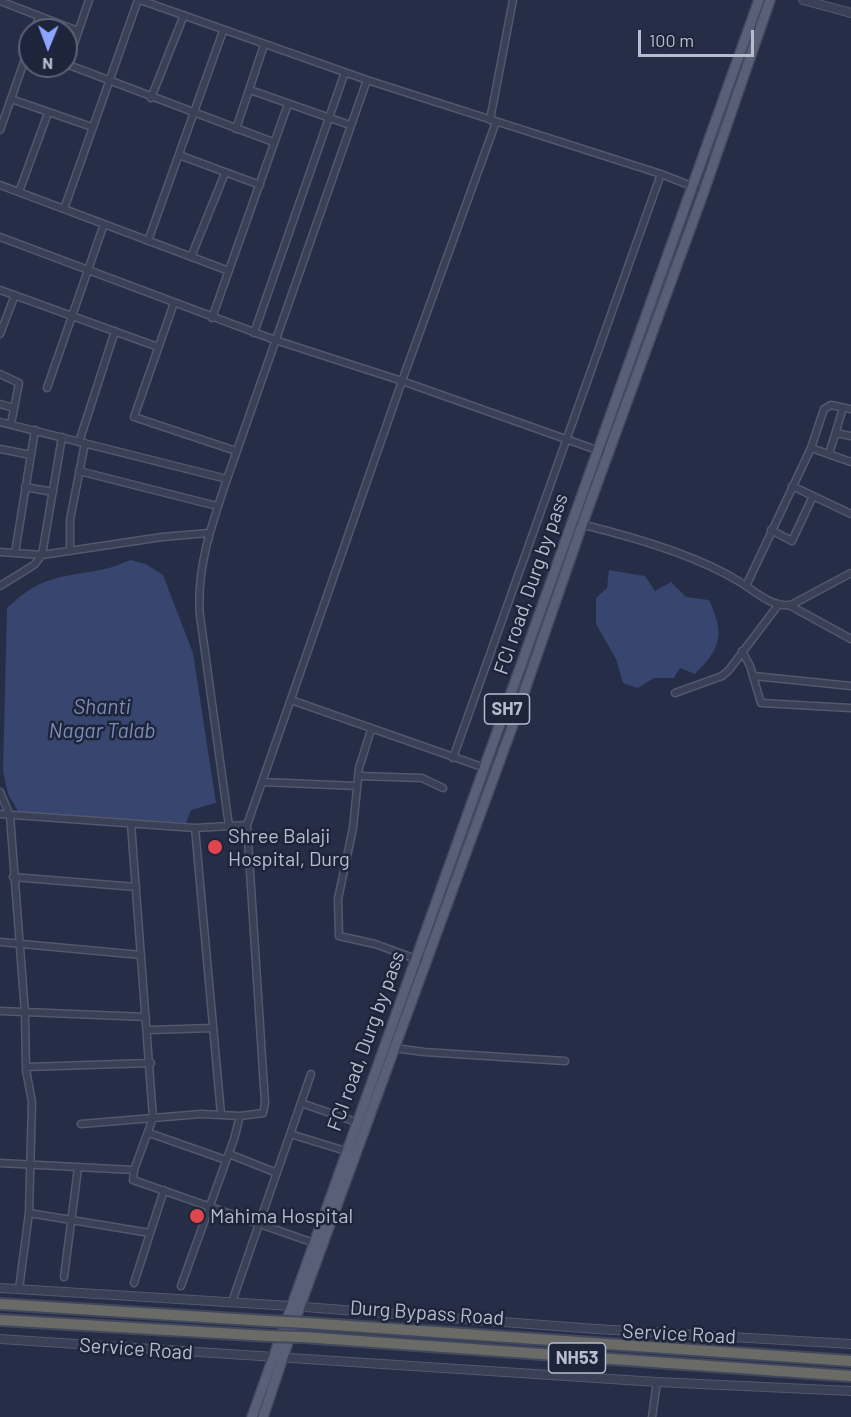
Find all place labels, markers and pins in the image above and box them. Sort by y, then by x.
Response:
place label: Shree Balaji Hospital, Durg [228,824,350,871]
marker: Shree Balaji Hospital, Durg [206,838,224,856]
place label: Mahima Hospital [210,1204,353,1228]
marker: Mahima Hospital [188,1207,206,1225]

